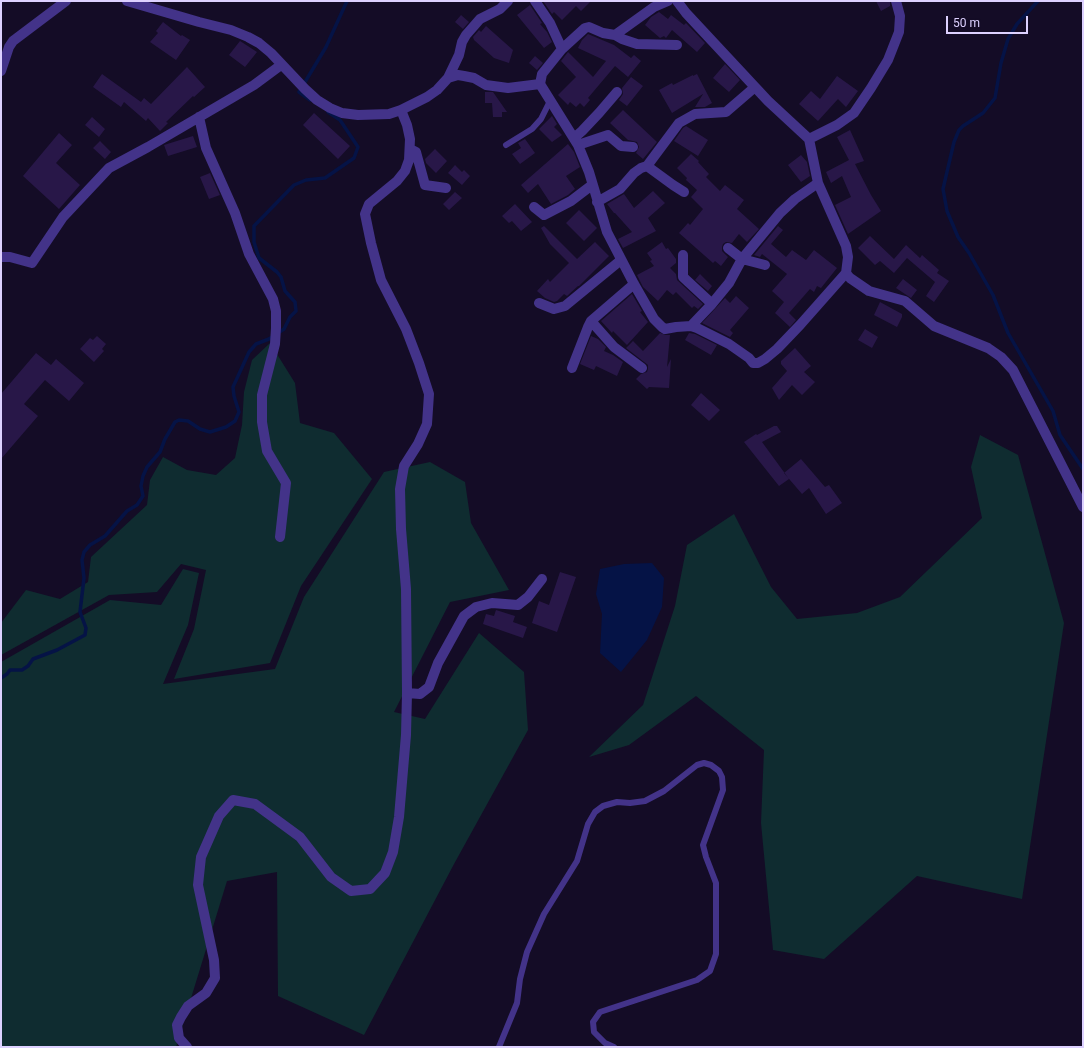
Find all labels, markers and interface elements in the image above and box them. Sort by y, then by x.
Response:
scale bar [948,8,1030,34]
text: 50 m [953,16,980,30]

